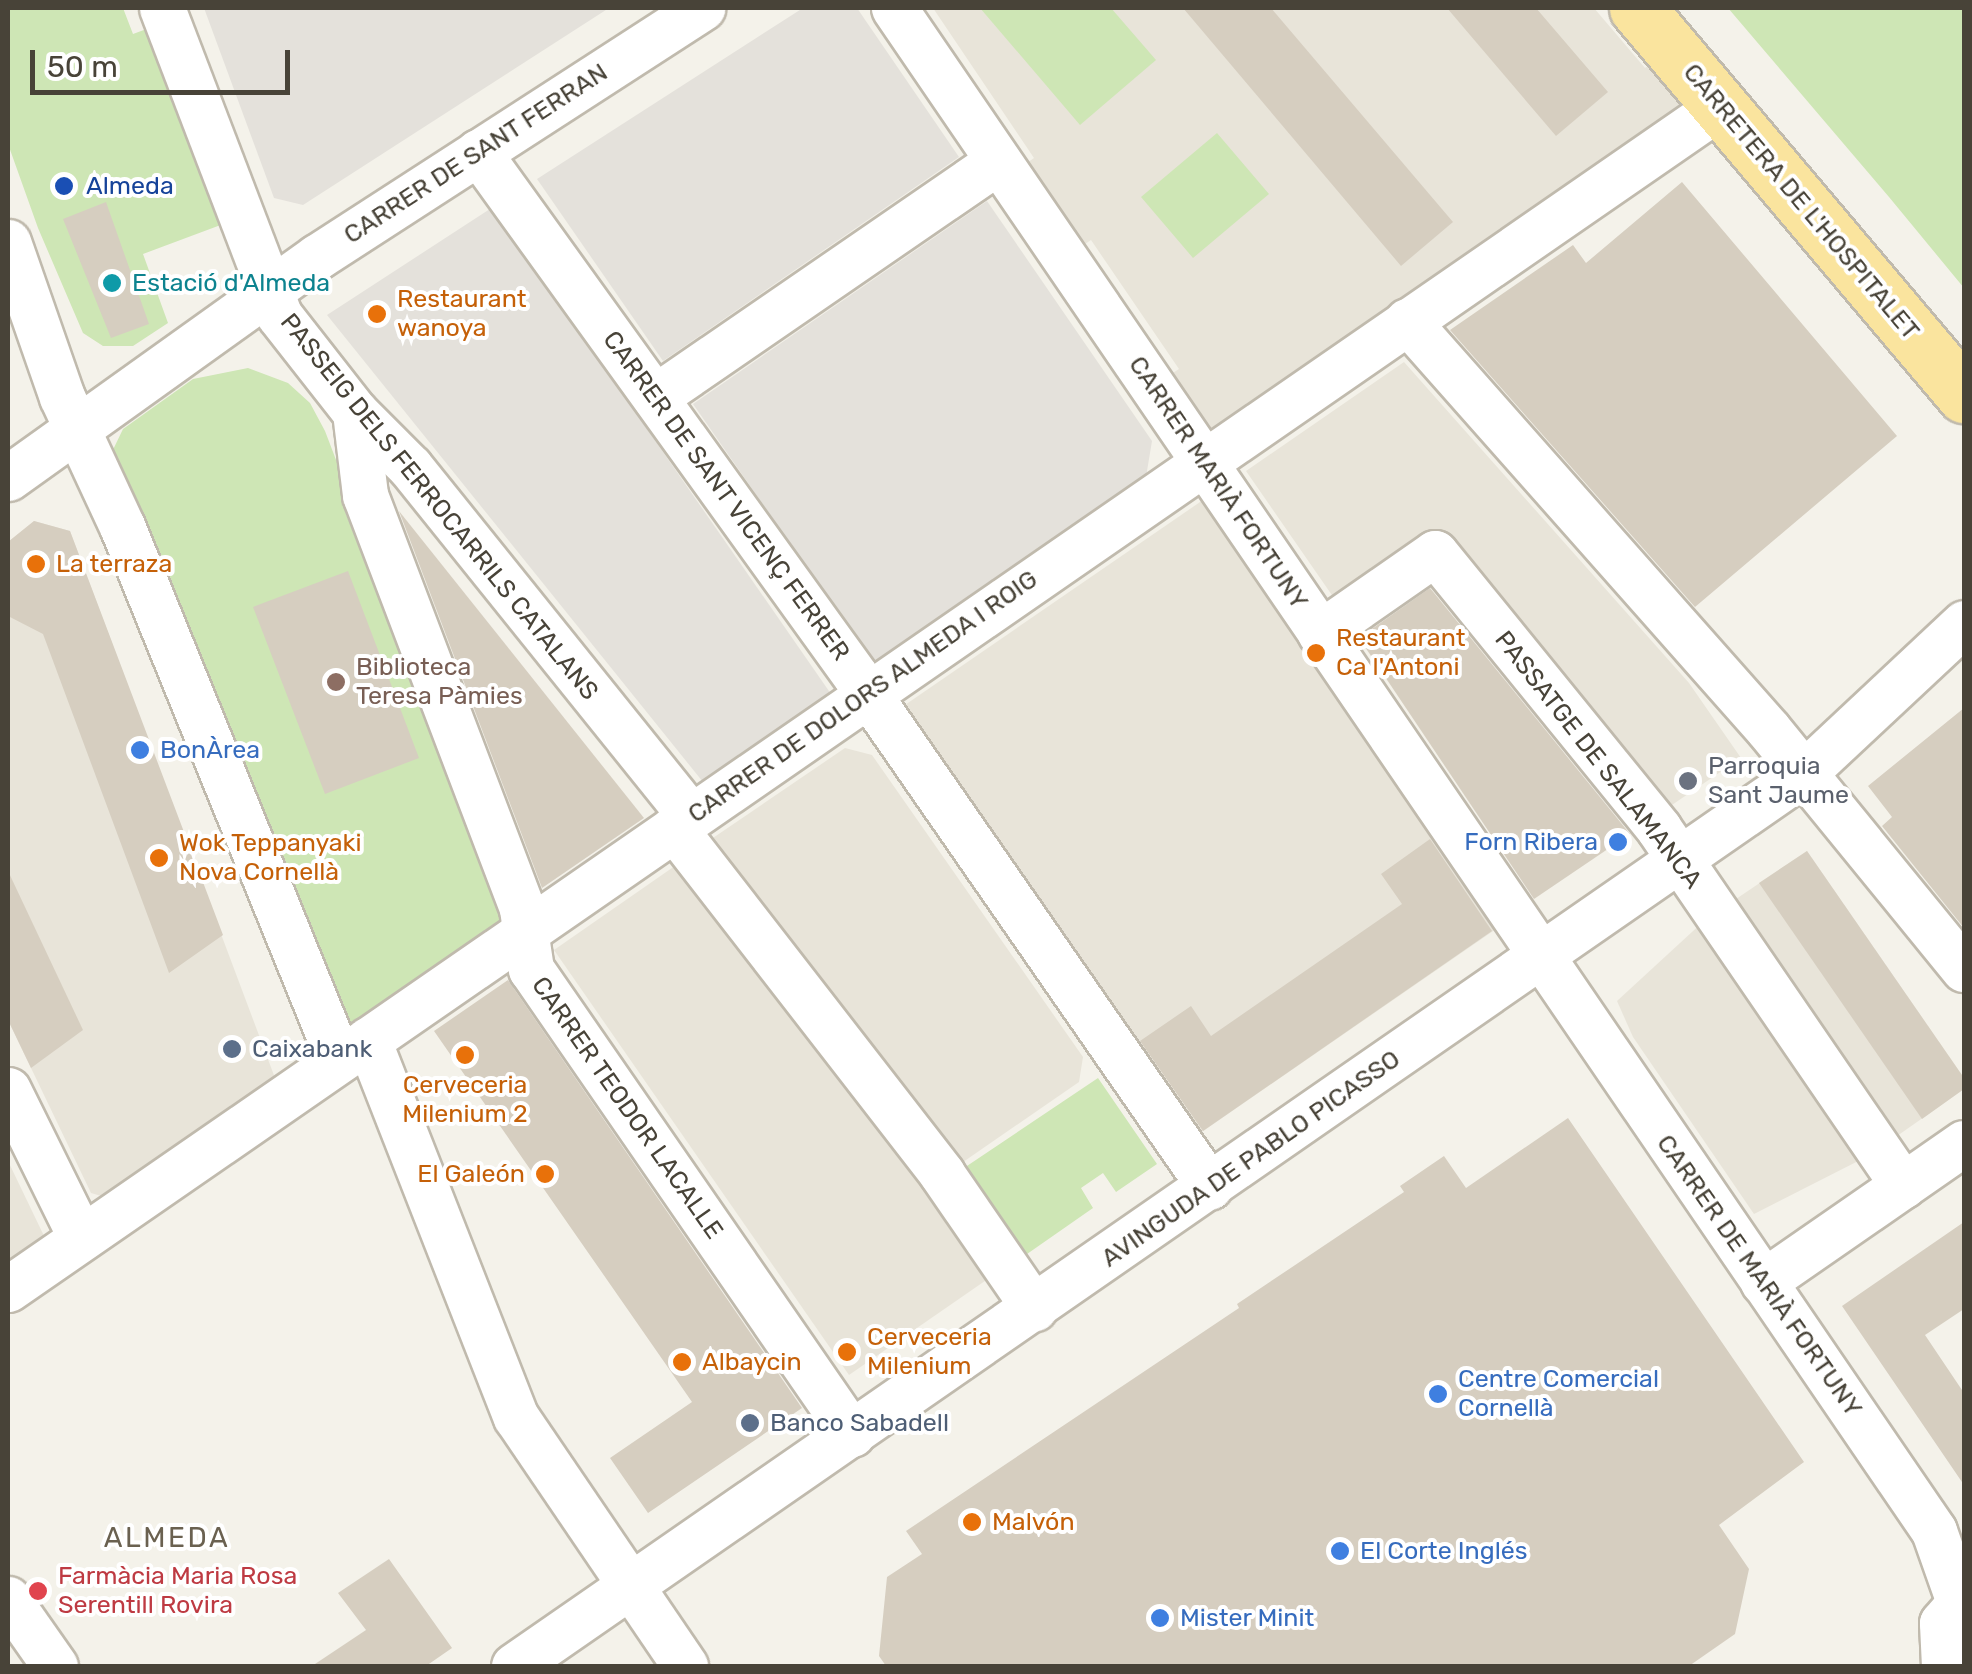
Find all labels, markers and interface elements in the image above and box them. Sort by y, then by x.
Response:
scale bar [35,30,295,92]
text: 50 m [47,49,118,85]
street label: CARRER DE SANT FERRAN [338,57,614,251]
street label: CARRETERA DE L'HOSPITALET [1676,58,1926,346]
place label: Almeda [86,171,174,201]
marker: Almeda [51,173,77,199]
place label: Estació d'Almeda [132,268,330,298]
marker: Estació d'Almeda [101,272,123,294]
place label: Restaurant wanoya [397,285,526,344]
marker: Restaurant wanoya [366,303,388,325]
street label: PASSEIG DELS FERROCARRILS CATALANS [274,308,604,706]
street label: CARRER DE SANT VICENÇ FERRER [596,325,856,667]
street label: CARRER MARIÀ FORTUNY [1122,350,1314,616]
place label: La terraza [56,549,173,579]
marker: La terraza [25,553,47,575]
street label: CARRER DE DOLORS ALMEDA I ROIG [682,564,1044,830]
place label: Restaurant Ca l'Antoni [1336,624,1465,683]
street label: PASSATGE DE SALAMANCA [1488,625,1708,895]
marker: Restaurant Ca l'Antoni [1305,642,1327,664]
place label: Biblioteca Teresa Pàmies [356,653,523,712]
marker: Biblioteca Teresa Pàmies [325,671,347,693]
place label: BonÀrea [160,735,260,765]
marker: BonÀrea [129,739,151,761]
place label: Parroquia Sant Jaume [1708,752,1849,811]
marker: Parroquia Sant Jaume [1677,770,1699,792]
place label: Forn Ribera [1464,827,1598,857]
place label: Wok Teppanyaki Nova Cornellà [179,829,362,888]
marker: Forn Ribera [1607,831,1629,853]
marker: Wok Teppanyaki Nova Cornellà [148,847,170,869]
street label: CARRER TEODOR LACALLE [525,971,729,1245]
place label: Caixabank [252,1034,372,1064]
marker: Caixabank [221,1038,243,1060]
marker: Cerveceria Milenium 2 [454,1044,476,1066]
street label: AVINGUDA DE PABLO PICASSO [1096,1044,1406,1274]
place label: Cerveceria Milenium 2 [402,1071,528,1130]
street label: CARRER DE MARIÀ FORTUNY [1650,1129,1868,1423]
place label: El Galeón [417,1159,525,1189]
marker: El Galeón [534,1163,556,1185]
place label: Cerveceria Milenium [867,1323,992,1382]
marker: Cerveceria Milenium [836,1341,858,1363]
place label: Albaycin [702,1347,802,1377]
marker: Albaycin [671,1351,693,1373]
place label: Centre Comercial Cornellà [1458,1365,1659,1424]
marker: Centre Comercial Cornellà [1427,1383,1449,1405]
place label: Banco Sabadell [770,1408,949,1438]
marker: Banco Sabadell [739,1412,761,1434]
place label: Malvón [992,1507,1075,1537]
marker: Malvón [961,1511,983,1533]
district label: ALMEDA [104,1521,230,1555]
place label: El Corte Inglés [1360,1536,1527,1566]
marker: El Corte Inglés [1329,1540,1351,1562]
place label: Farmàcia Maria Rosa Serentill Rovira [58,1562,297,1621]
marker: Farmàcia Maria Rosa Serentill Rovira [27,1580,49,1602]
place label: Mister Minit [1180,1603,1315,1633]
marker: Mister Minit [1149,1607,1171,1629]

